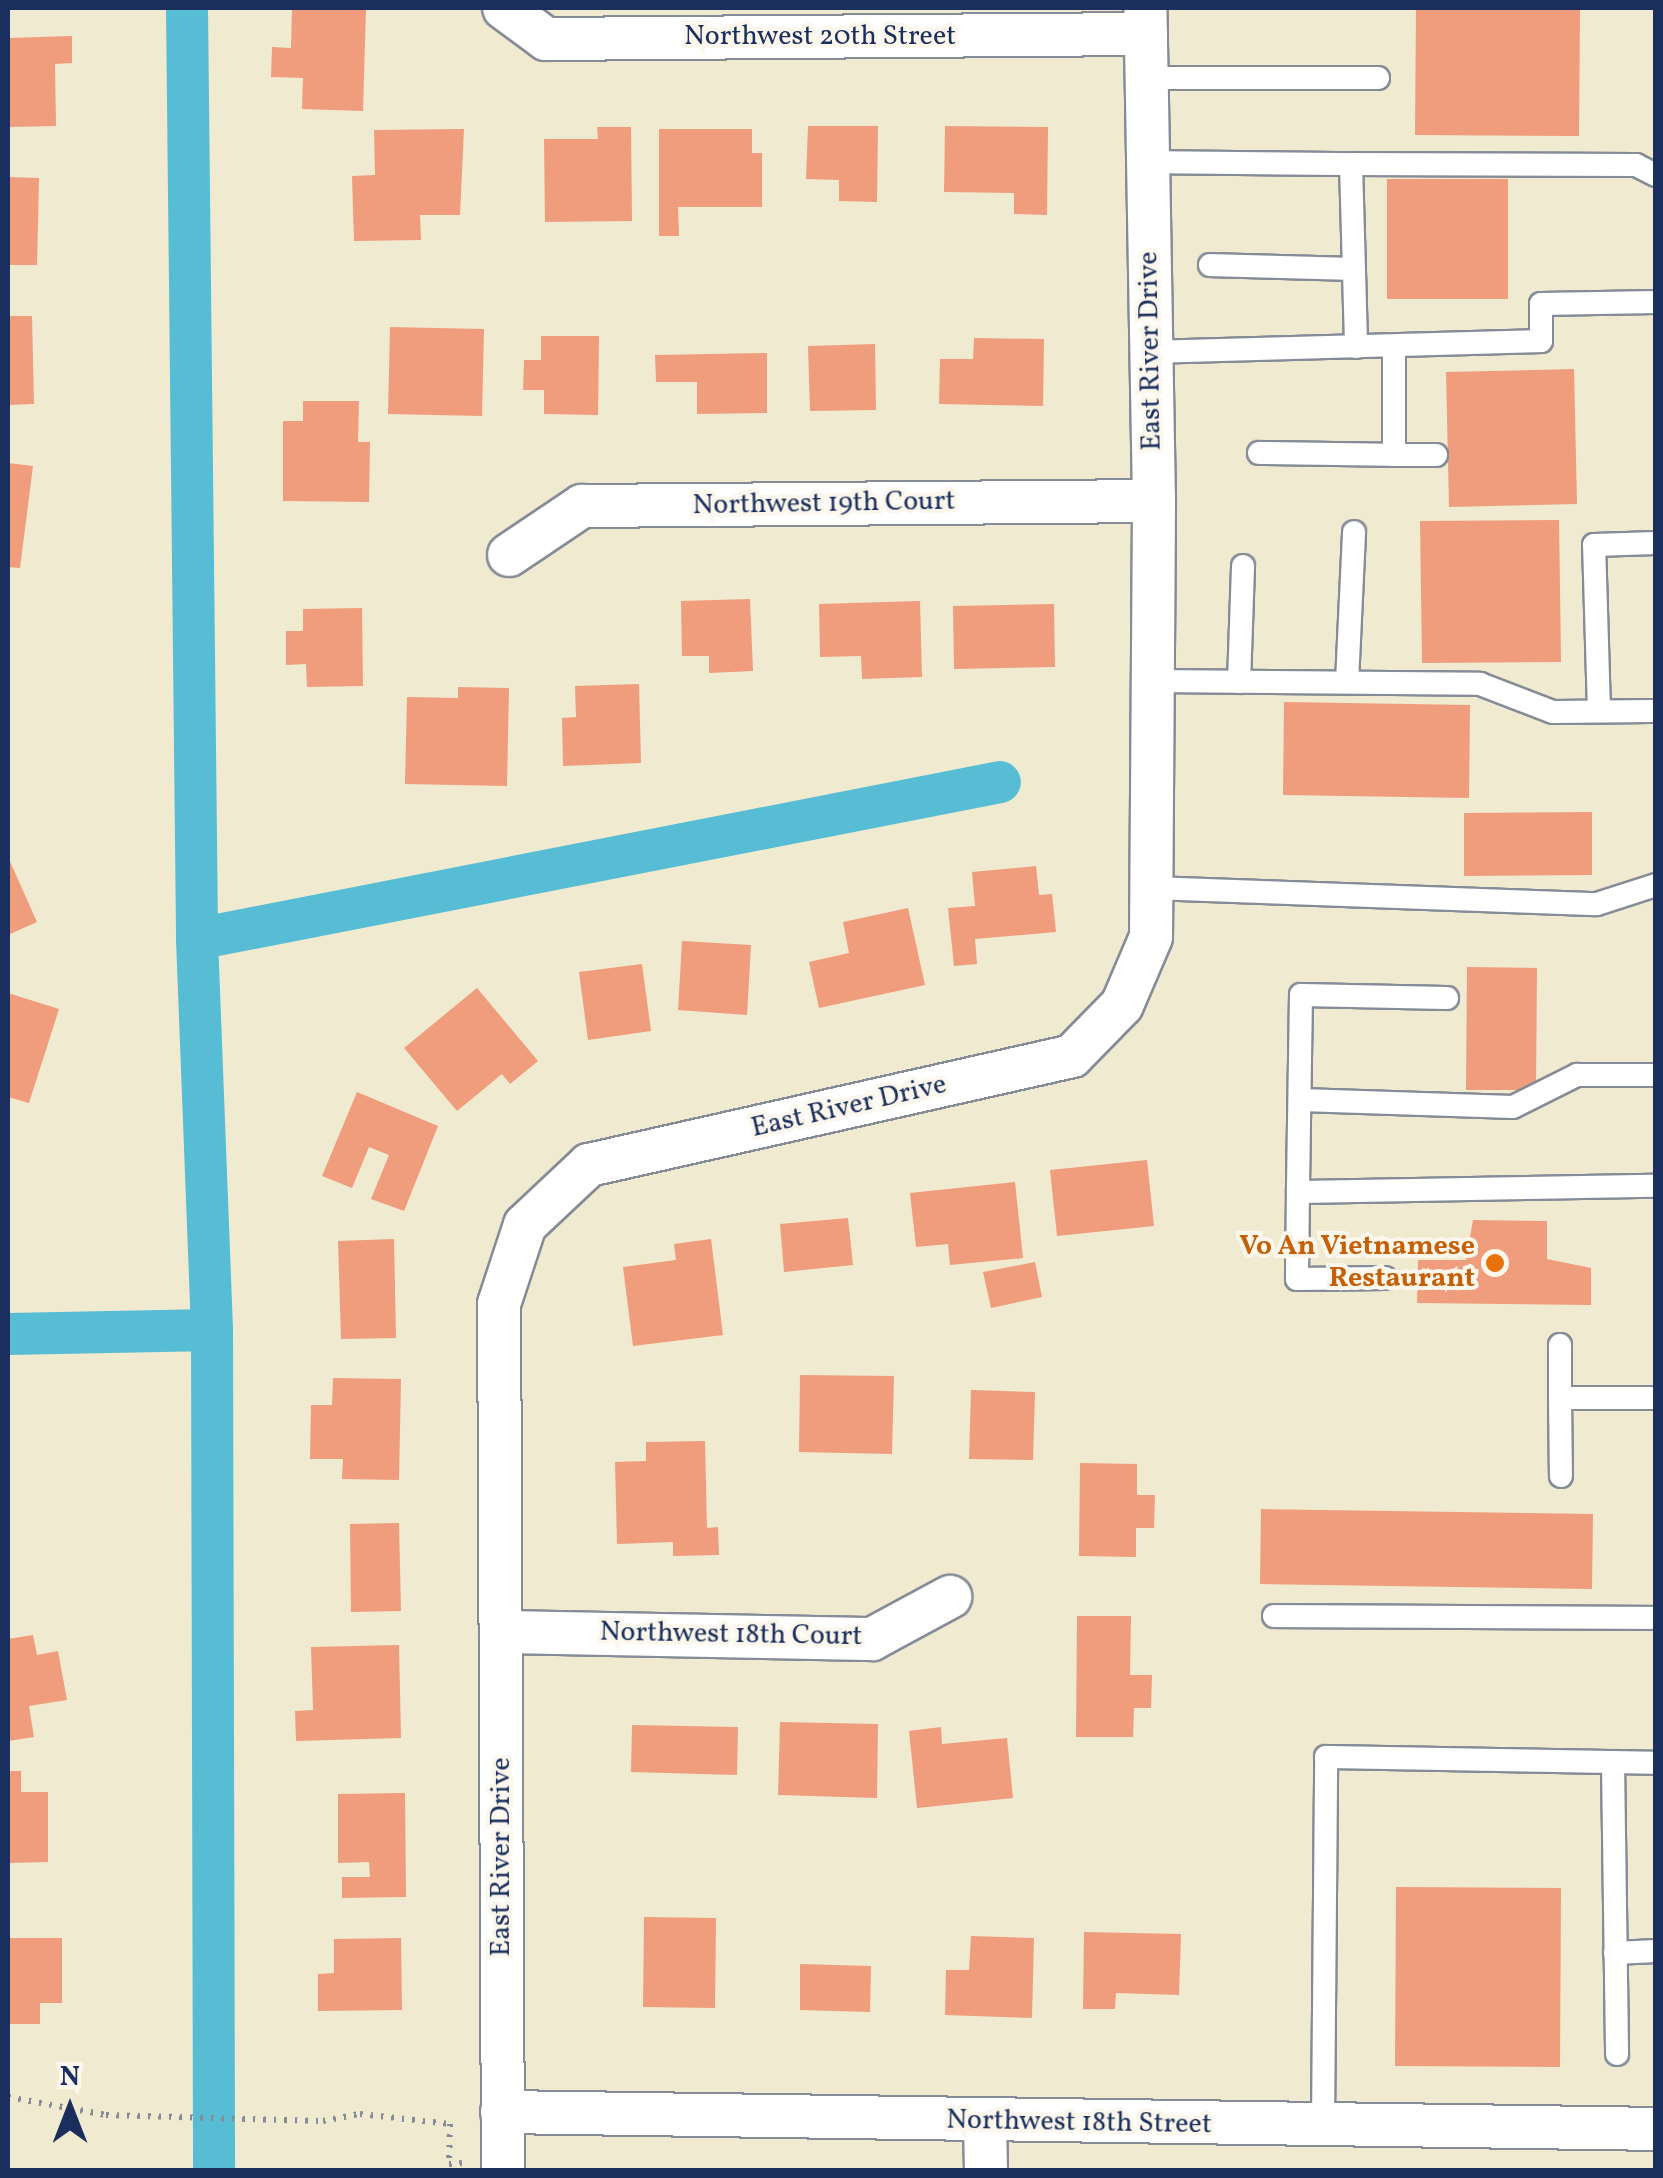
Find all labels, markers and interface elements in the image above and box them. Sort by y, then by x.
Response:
street label: Northwest 20th Street [684,20,956,54]
street label: East River Drive [1132,251,1170,451]
street label: Northwest 19th Court [692,485,956,523]
street label: East River Drive [748,1068,950,1146]
place label: Vo An Vietnamese Restaurant [1238,1230,1475,1296]
marker: Vo An Vietnamese Restaurant [1484,1252,1506,1274]
street label: Northwest 18th Court [599,1616,863,1654]
street label: East River Drive [485,1757,519,1957]
north arrow [20,2058,120,2158]
text: N [60,2058,80,2097]
street label: Northwest 18th Street [946,2104,1212,2142]

